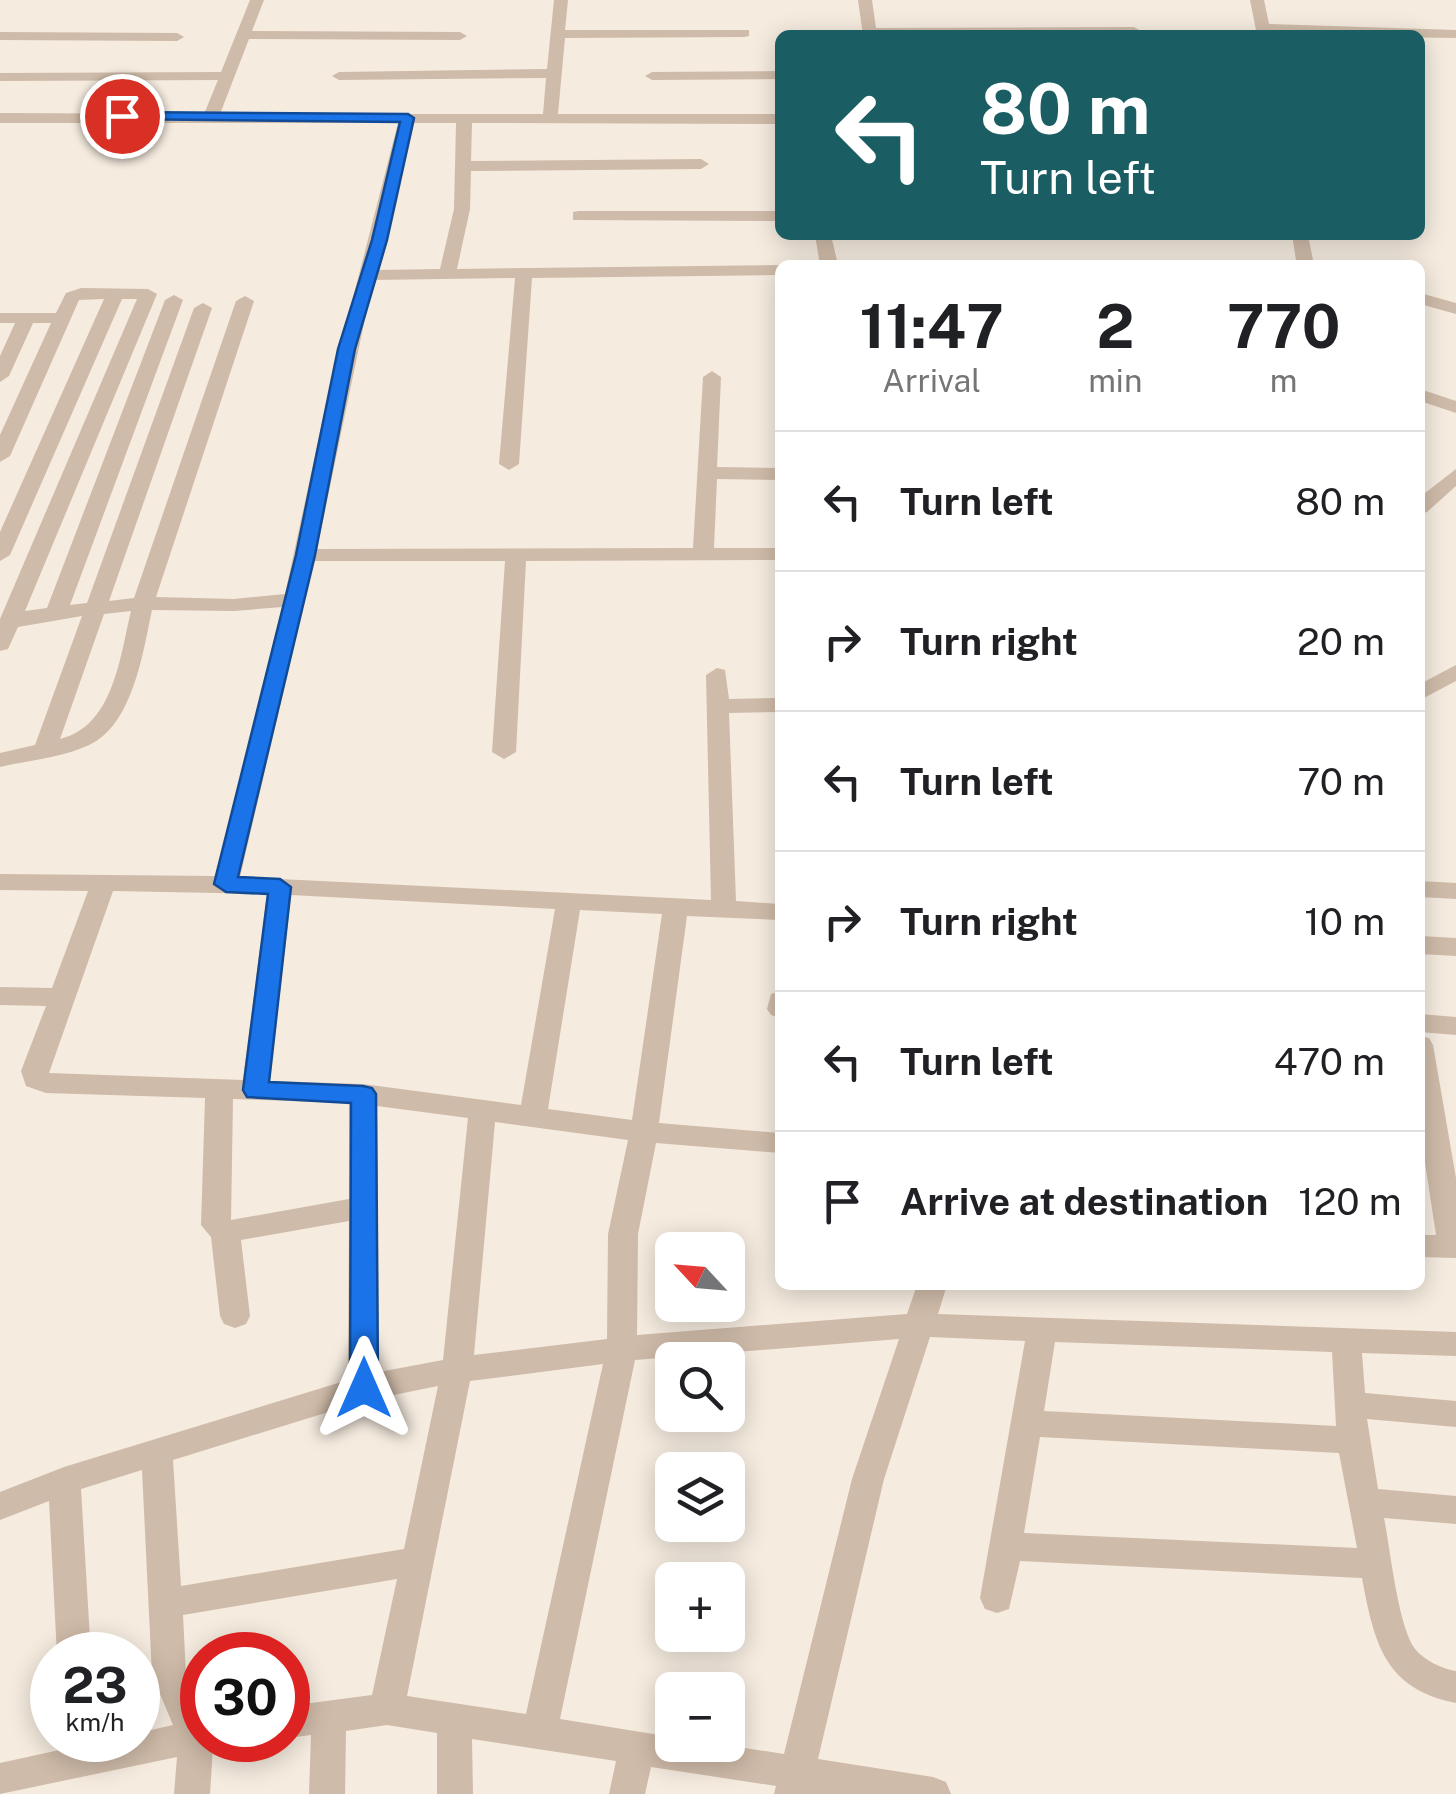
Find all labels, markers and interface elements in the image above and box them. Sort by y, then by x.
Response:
text: 80 m [980,67,1150,150]
icon: left [815,70,945,200]
pin [80,74,165,159]
icon: arrive [95,89,150,144]
text: Turn left [980,151,1156,204]
text: 11:47 [859,291,1004,362]
text: 2 [1096,291,1134,362]
text: 770 [1227,291,1341,362]
text: Arrival [882,362,981,399]
text: min [1088,362,1142,399]
text: m [1270,362,1298,399]
icon: left [815,474,870,529]
text: Turn left [900,479,1054,524]
text: 80 m [1295,479,1385,524]
icon: right [815,614,870,669]
text: Turn right [900,619,1078,664]
text: 20 m [1297,619,1385,664]
icon: left [815,754,870,809]
text: Turn left [900,759,1054,804]
text: 70 m [1298,759,1385,804]
icon: right [815,894,870,949]
text: Turn right [900,899,1078,944]
text: 10 m [1304,899,1385,944]
icon: left [815,1034,870,1089]
text: Turn left [900,1039,1054,1084]
text: 470 m [1274,1039,1385,1084]
icon: arrive [815,1174,870,1229]
text: Arrive at destination [900,1179,1268,1224]
text: 120 m [1298,1179,1402,1224]
north arrow [655,1232,745,1322]
map controls [655,1232,745,1762]
position arrow [312,1336,416,1440]
button: search [655,1342,745,1432]
button: layers [655,1452,745,1542]
button: + [655,1562,745,1652]
speed limit sign: 30 [180,1632,310,1762]
text: 23 [62,1655,128,1714]
button: − [655,1672,745,1762]
text: km/h [66,1707,124,1737]

